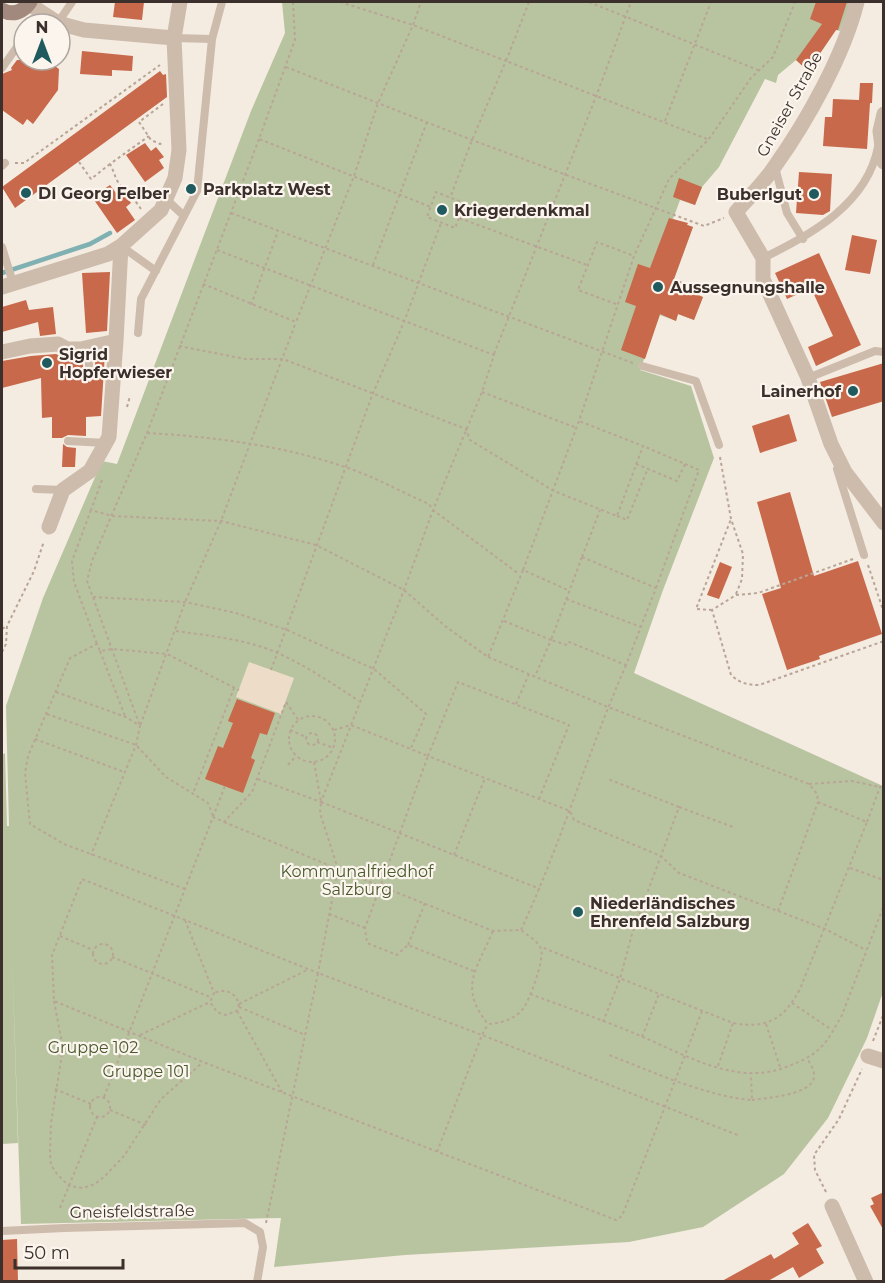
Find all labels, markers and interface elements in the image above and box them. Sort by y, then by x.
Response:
north arrow [12,12,72,72]
text: N [36,18,48,37]
street label: Gneiser Straße [753,48,826,160]
place label: Parkplatz West [203,180,331,199]
marker: Parkplatz West [184,182,198,196]
place label: DI Georg Felber [38,184,169,203]
place label: Buberlgut [717,185,802,204]
marker: DI Georg Felber [19,186,33,200]
marker: Buberlgut [807,187,821,201]
place label: Kriegerdenkmal [454,201,590,220]
marker: Kriegerdenkmal [435,203,449,217]
place label: Aussegnungshalle [669,278,825,297]
marker: Aussegnungshalle [651,280,665,294]
place label: Sigrid Hopferwieser [59,345,172,382]
marker: Sigrid Hopferwieser [40,356,54,370]
place label: Lainerhof [761,382,842,401]
marker: Lainerhof [846,384,860,398]
park label: Kommunalfriedhof Salzburg [280,862,434,899]
place label: Niederländisches Ehrenfeld Salzburg [590,894,750,931]
marker: Niederländisches Ehrenfeld Salzburg [571,905,585,919]
park label: Gruppe 102 [48,1038,138,1057]
park label: Gruppe 101 [102,1062,190,1081]
street label: Gneisfeldstraße [69,1201,195,1222]
scale bar [15,1232,123,1270]
text: 50 m [24,1242,70,1264]

